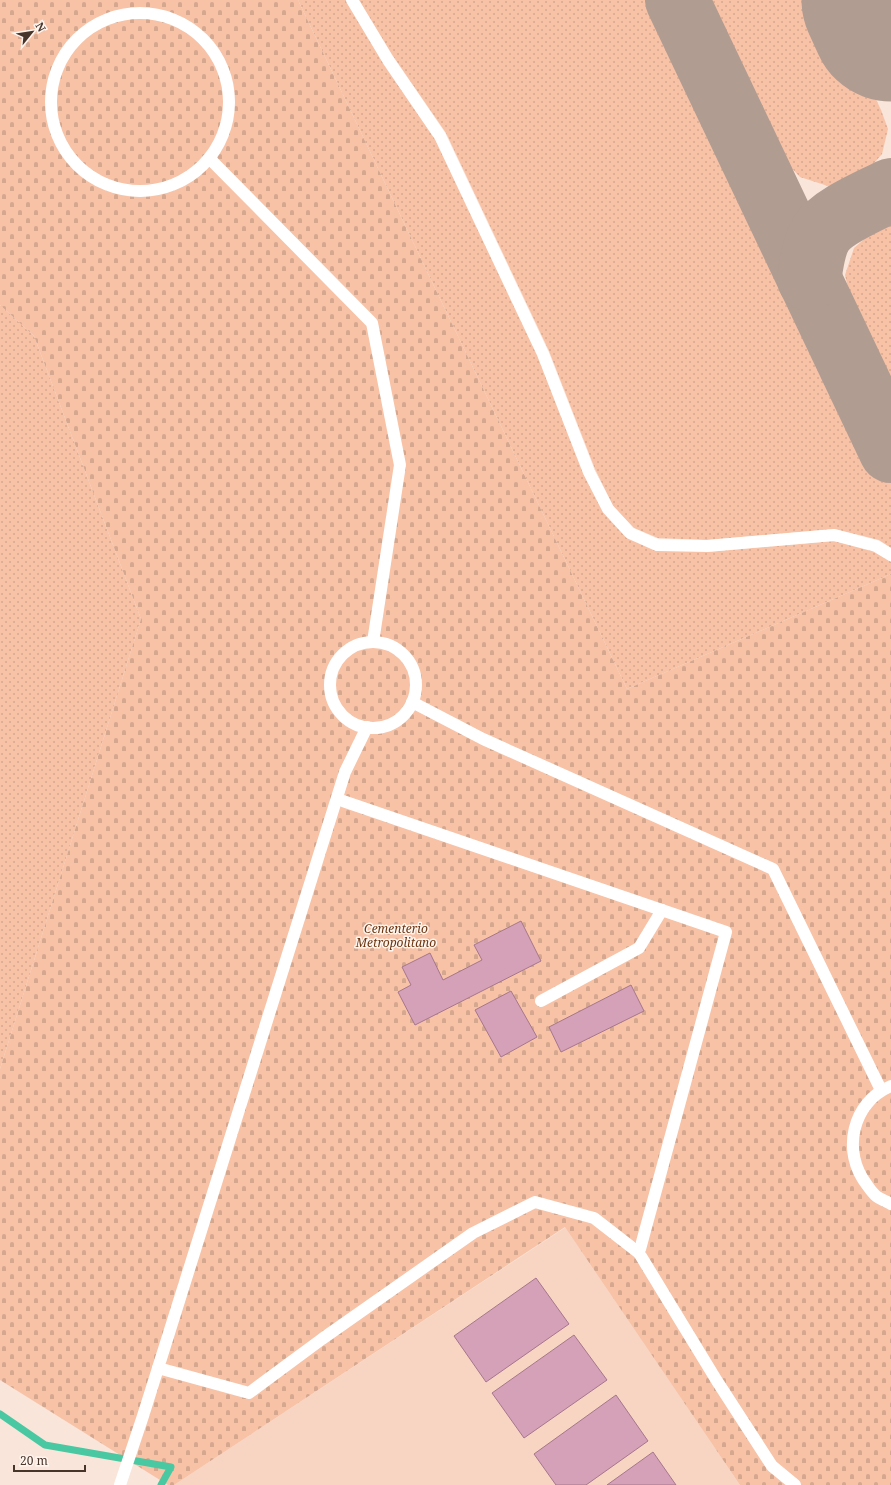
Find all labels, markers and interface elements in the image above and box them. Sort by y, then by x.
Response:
north arrow [12,12,52,52]
text: N [32,19,50,35]
park label: Cementerio Metropolitano [355,920,436,951]
scale bar [14,1447,85,1473]
text: 20 m [20,1452,48,1469]

